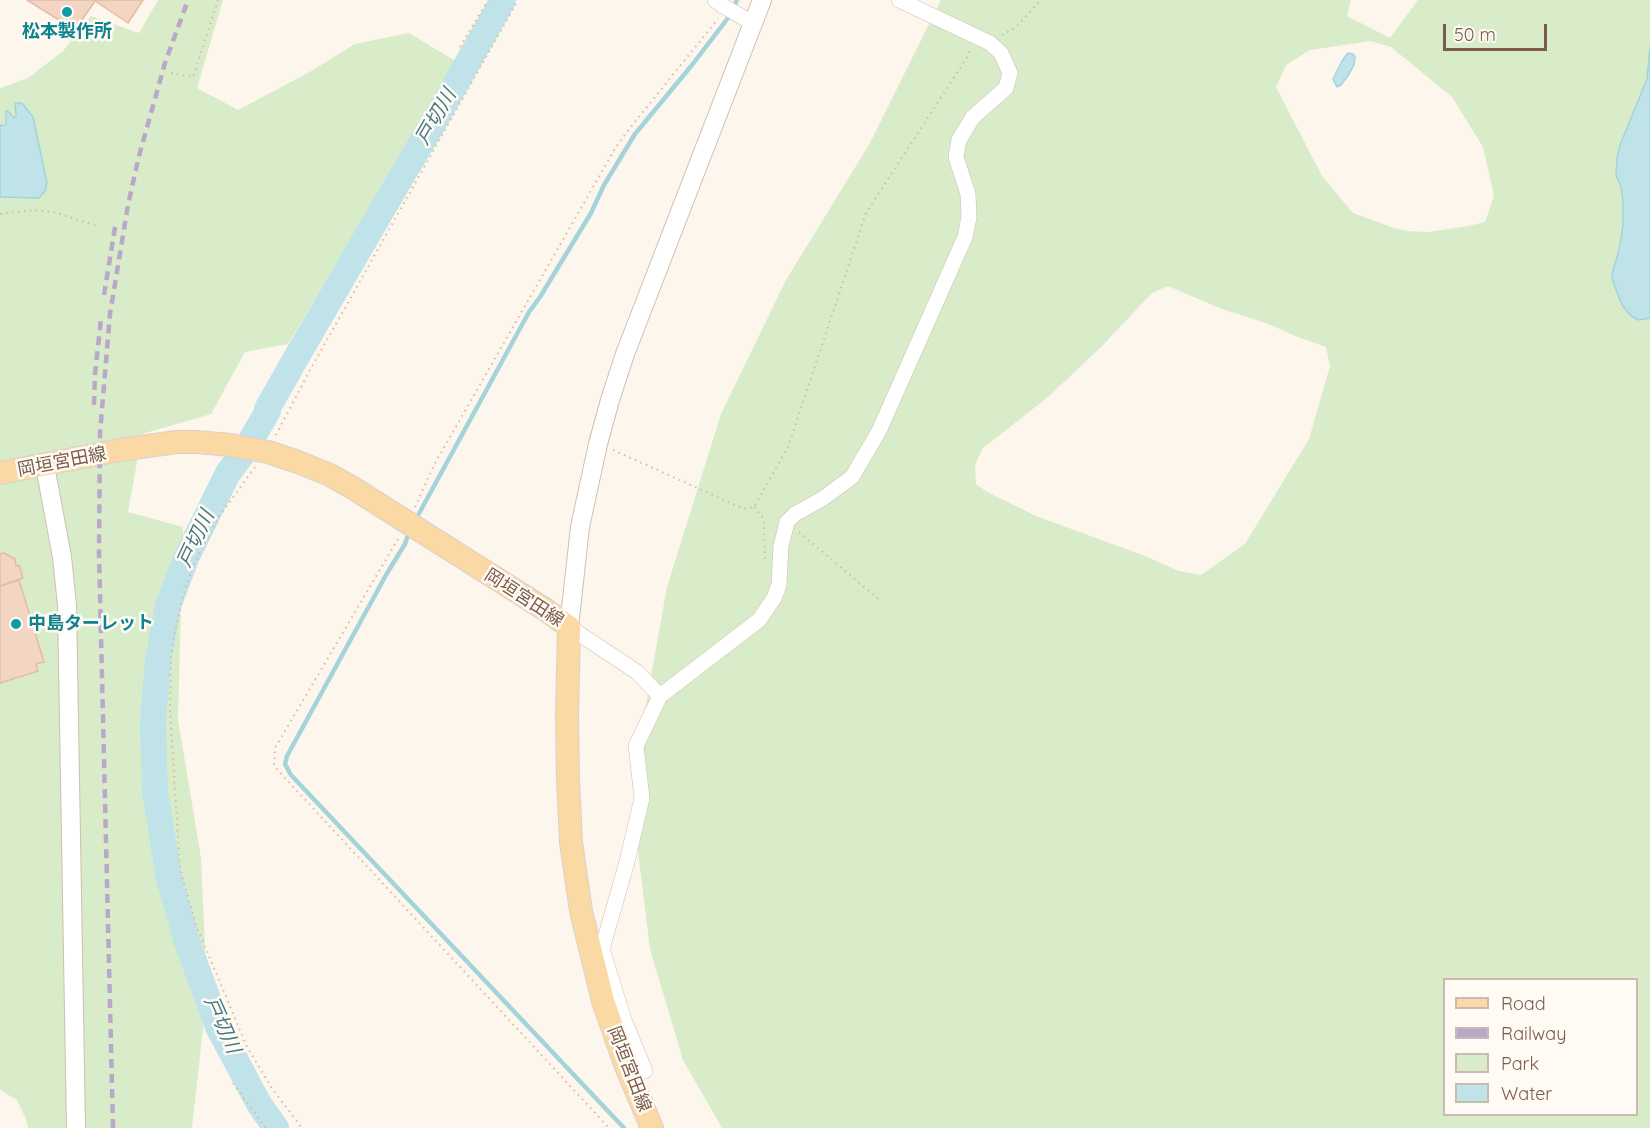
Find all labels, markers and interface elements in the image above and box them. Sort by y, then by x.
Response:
marker: 松本製作所 [60,5,74,19]
scale bar [1446,12,1550,50]
place label: 松本製作所 [22,21,112,43]
text: 50 m [1454,23,1496,46]
water label: 戸切川 [411,85,461,149]
street label: 岡垣宮田線 [16,443,108,481]
water label: 戸切川 [172,507,220,571]
street label: 岡垣宮田線 [480,564,568,632]
place label: 中島ターレット [28,613,154,635]
marker: 中島ターレット [9,617,23,631]
legend [1443,978,1638,1116]
text: Road [1501,992,1546,1015]
water label: 戸切川 [199,993,245,1057]
text: Railway [1501,1022,1567,1045]
street label: 岡垣宮田線 [603,1023,655,1115]
text: Park [1501,1052,1539,1075]
text: Water [1501,1082,1552,1105]

